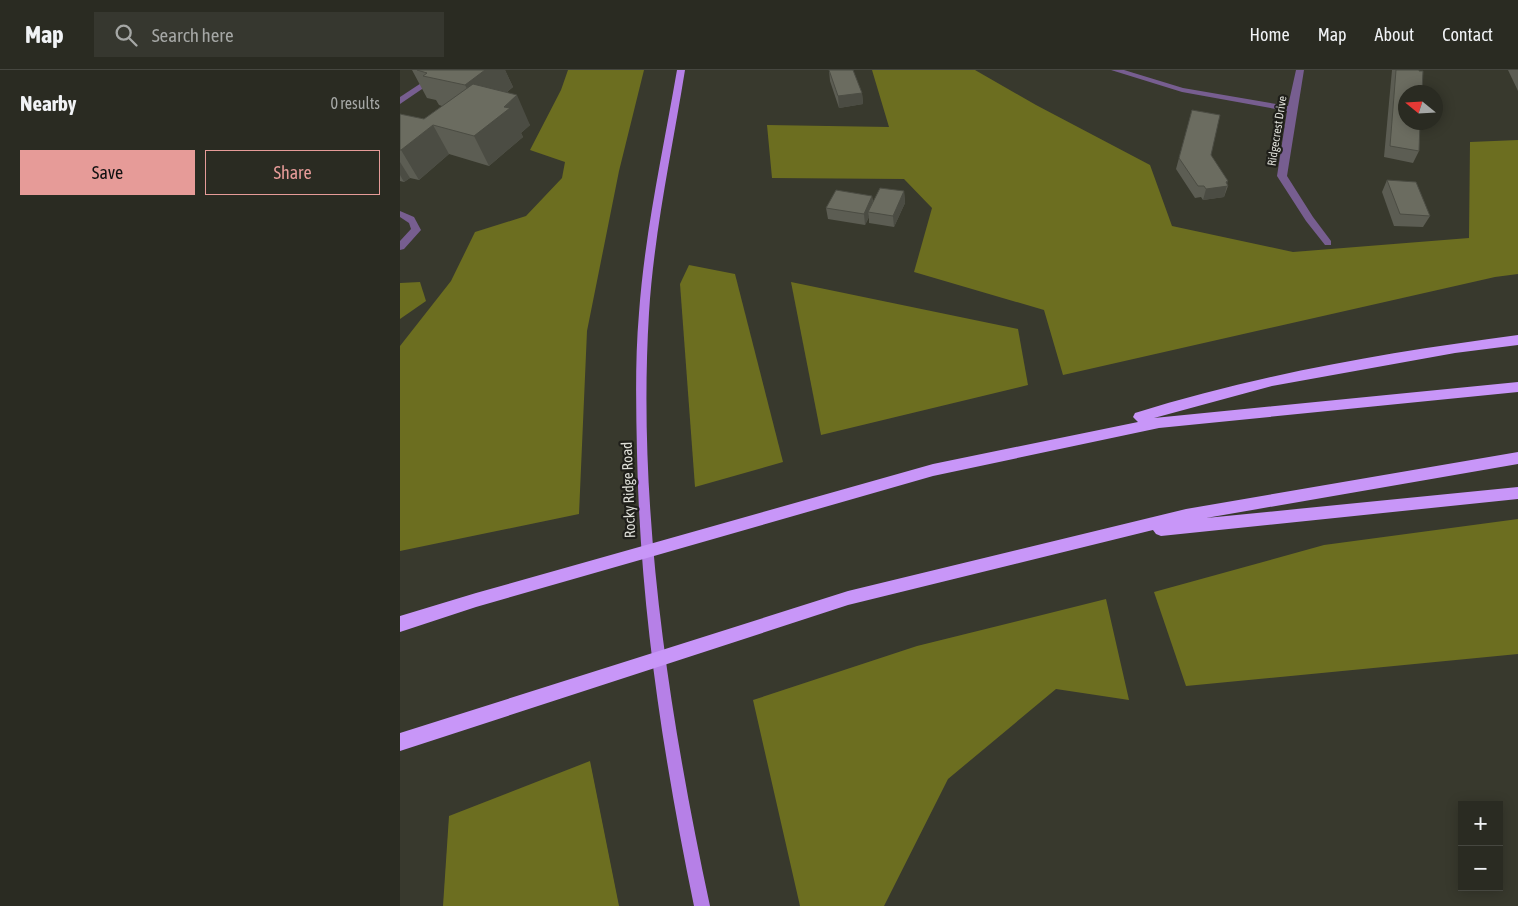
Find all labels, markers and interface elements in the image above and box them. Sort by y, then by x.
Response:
search box [94,12,444,57]
text: Map [25,21,64,48]
icon: search [112,21,140,49]
text: Search here [152,24,234,46]
text: Home [1250,24,1290,45]
text: Map [1318,24,1347,45]
text: About [1375,24,1414,45]
text: Contact [1442,24,1493,45]
north arrow [1398,85,1443,130]
text: Nearby [20,91,76,115]
text: 0 results [330,94,380,112]
street label: Ridgecrest Drive [1265,95,1289,167]
button: Save [20,150,195,195]
button: Share [205,150,380,195]
street label: Rocky Ridge Road [618,441,638,539]
map controls [1458,801,1503,891]
button: + [1458,801,1503,846]
button: − [1458,846,1503,891]

